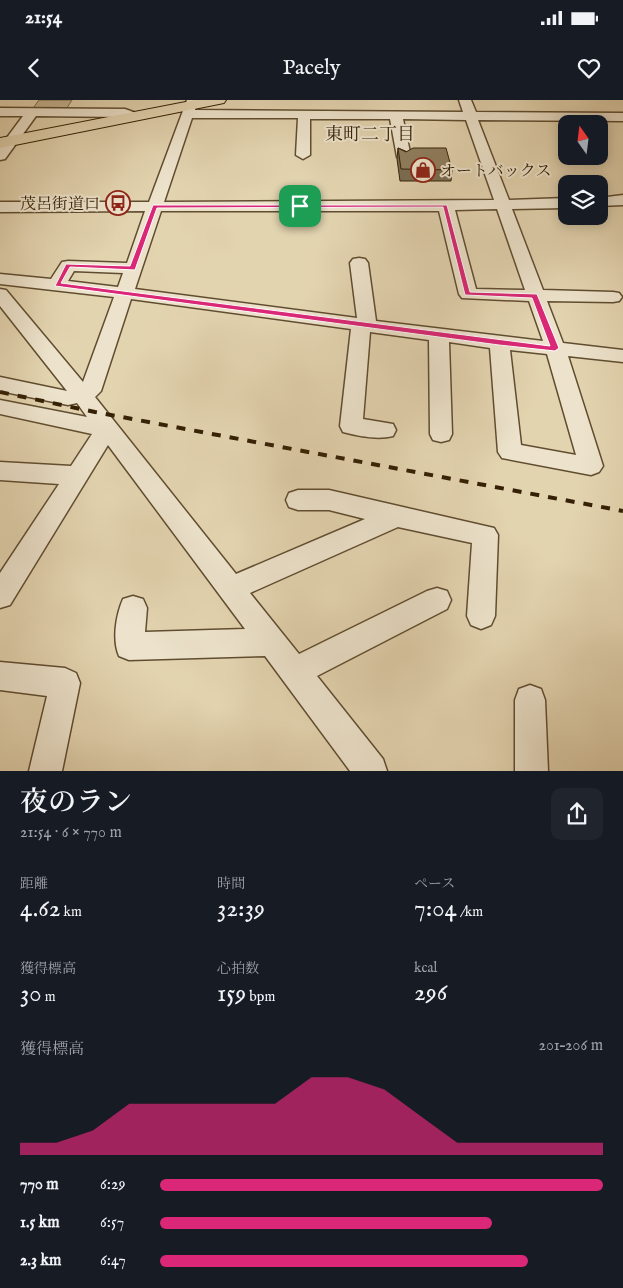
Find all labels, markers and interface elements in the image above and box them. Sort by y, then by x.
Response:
text: 21:54 [25,6,62,30]
icon: back [20,54,48,82]
text: Pacely [282,54,341,82]
icon: heart [575,54,603,82]
north arrow [558,115,608,165]
map controls [558,115,608,225]
district label: 東町二丁目 [325,124,415,147]
shop icon: オートバックス [410,157,436,183]
place label: オートバックス [440,162,552,182]
button: layers [558,175,608,225]
pin [279,185,321,227]
bus stop icon: 茂呂街道口 [105,190,131,216]
icon: arrive [286,192,314,220]
place label: 茂呂街道口 [20,195,100,215]
text: 夜のラン [20,786,132,821]
button: share [551,788,603,840]
text: 21:54 · 6 × 770 m [20,823,122,843]
text: 距離 [20,875,48,893]
text: 時間 [217,875,245,893]
text: ペース [414,875,455,893]
text: 4.62 [20,893,60,925]
text: 32:39 [217,893,265,925]
text: 7:04 [414,893,457,925]
text: km [60,903,82,921]
text: /km [457,903,483,921]
text: kcal [414,959,437,977]
text: 獲得標高 [20,960,76,978]
text: 心拍数 [217,960,259,978]
text: 296 [414,977,447,1009]
text: 30 [20,978,42,1010]
text: 159 [217,978,246,1010]
text: m [42,988,56,1006]
text: bpm [246,988,275,1006]
text: 201–206 m [538,1036,603,1056]
text: 獲得標高 [20,1040,84,1060]
text: 770 m [20,1175,59,1195]
text: 6:29 [100,1175,125,1195]
text: 1.5 km [20,1213,60,1233]
text: 6:57 [100,1213,124,1233]
text: 2.3 km [20,1251,61,1271]
text: 6:47 [100,1251,126,1271]

